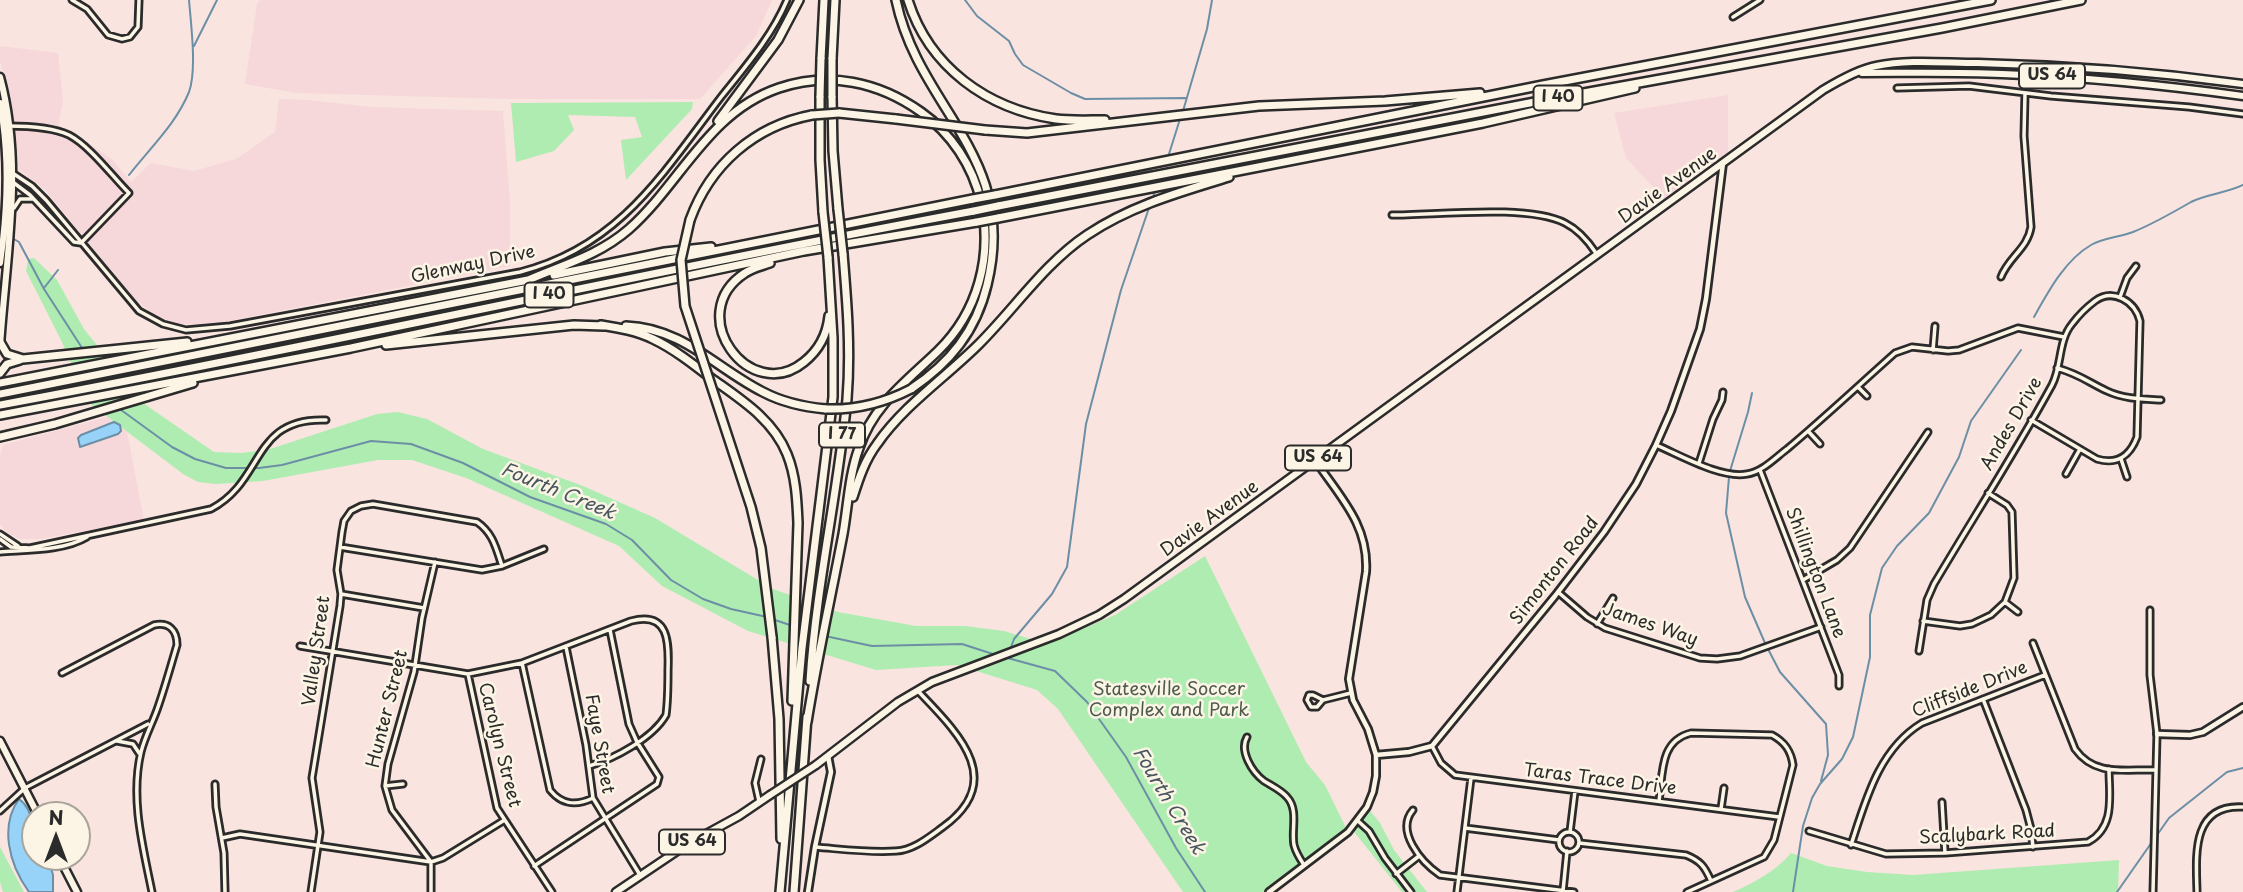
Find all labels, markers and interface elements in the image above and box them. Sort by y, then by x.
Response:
road number: US 64 [2019,64,2085,88]
road number: I 40 [1534,86,1582,110]
street label: Davie Avenue [1615,143,1721,229]
street label: Glenway Drive [409,241,537,289]
road number: I 40 [524,282,574,308]
street label: Andes Drive [1977,374,2047,474]
road number: I 77 [819,422,865,448]
road number: US 64 [1285,446,1351,471]
water label: Fourth Creek [497,459,619,525]
street label: Davie Avenue [1157,476,1263,562]
street label: Shillington Lane [1780,504,1850,642]
street label: Simonton Road [1506,513,1604,629]
street label: Valley Street [299,594,335,708]
street label: James Way [1599,599,1701,651]
street label: Hunter Street [363,648,413,770]
street label: Cliffside Drive [1909,657,2031,723]
park label: Statesville Soccer Complex and Park [1089,679,1249,722]
street label: Carolyn Street [473,680,525,810]
street label: Faye Street [580,693,618,795]
water label: Fourth Creek [1127,743,1209,859]
street label: Taras Trace Drive [1522,760,1678,800]
north arrow [21,801,91,871]
text: N [48,803,64,831]
street label: Scalybark Road [1918,821,2056,849]
road number: US 64 [659,830,725,855]

